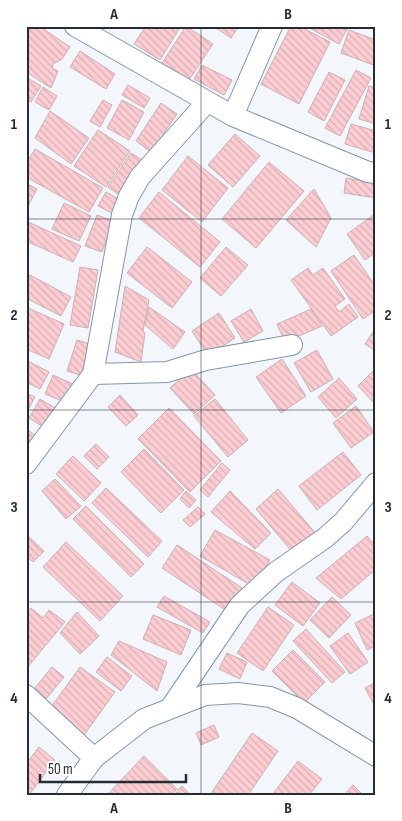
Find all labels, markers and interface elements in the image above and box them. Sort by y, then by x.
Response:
text: A [109,5,118,24]
text: B [284,5,292,24]
text: 1 [11,115,18,134]
text: 1 [385,115,392,134]
text: 2 [10,306,18,325]
text: 2 [384,306,392,325]
text: 3 [10,498,18,517]
text: 3 [384,498,392,517]
text: 4 [10,689,18,708]
text: 4 [384,689,392,708]
scale bar [40,751,186,783]
text: 50 m [48,760,73,779]
text: A [109,799,118,818]
text: B [284,799,292,818]

